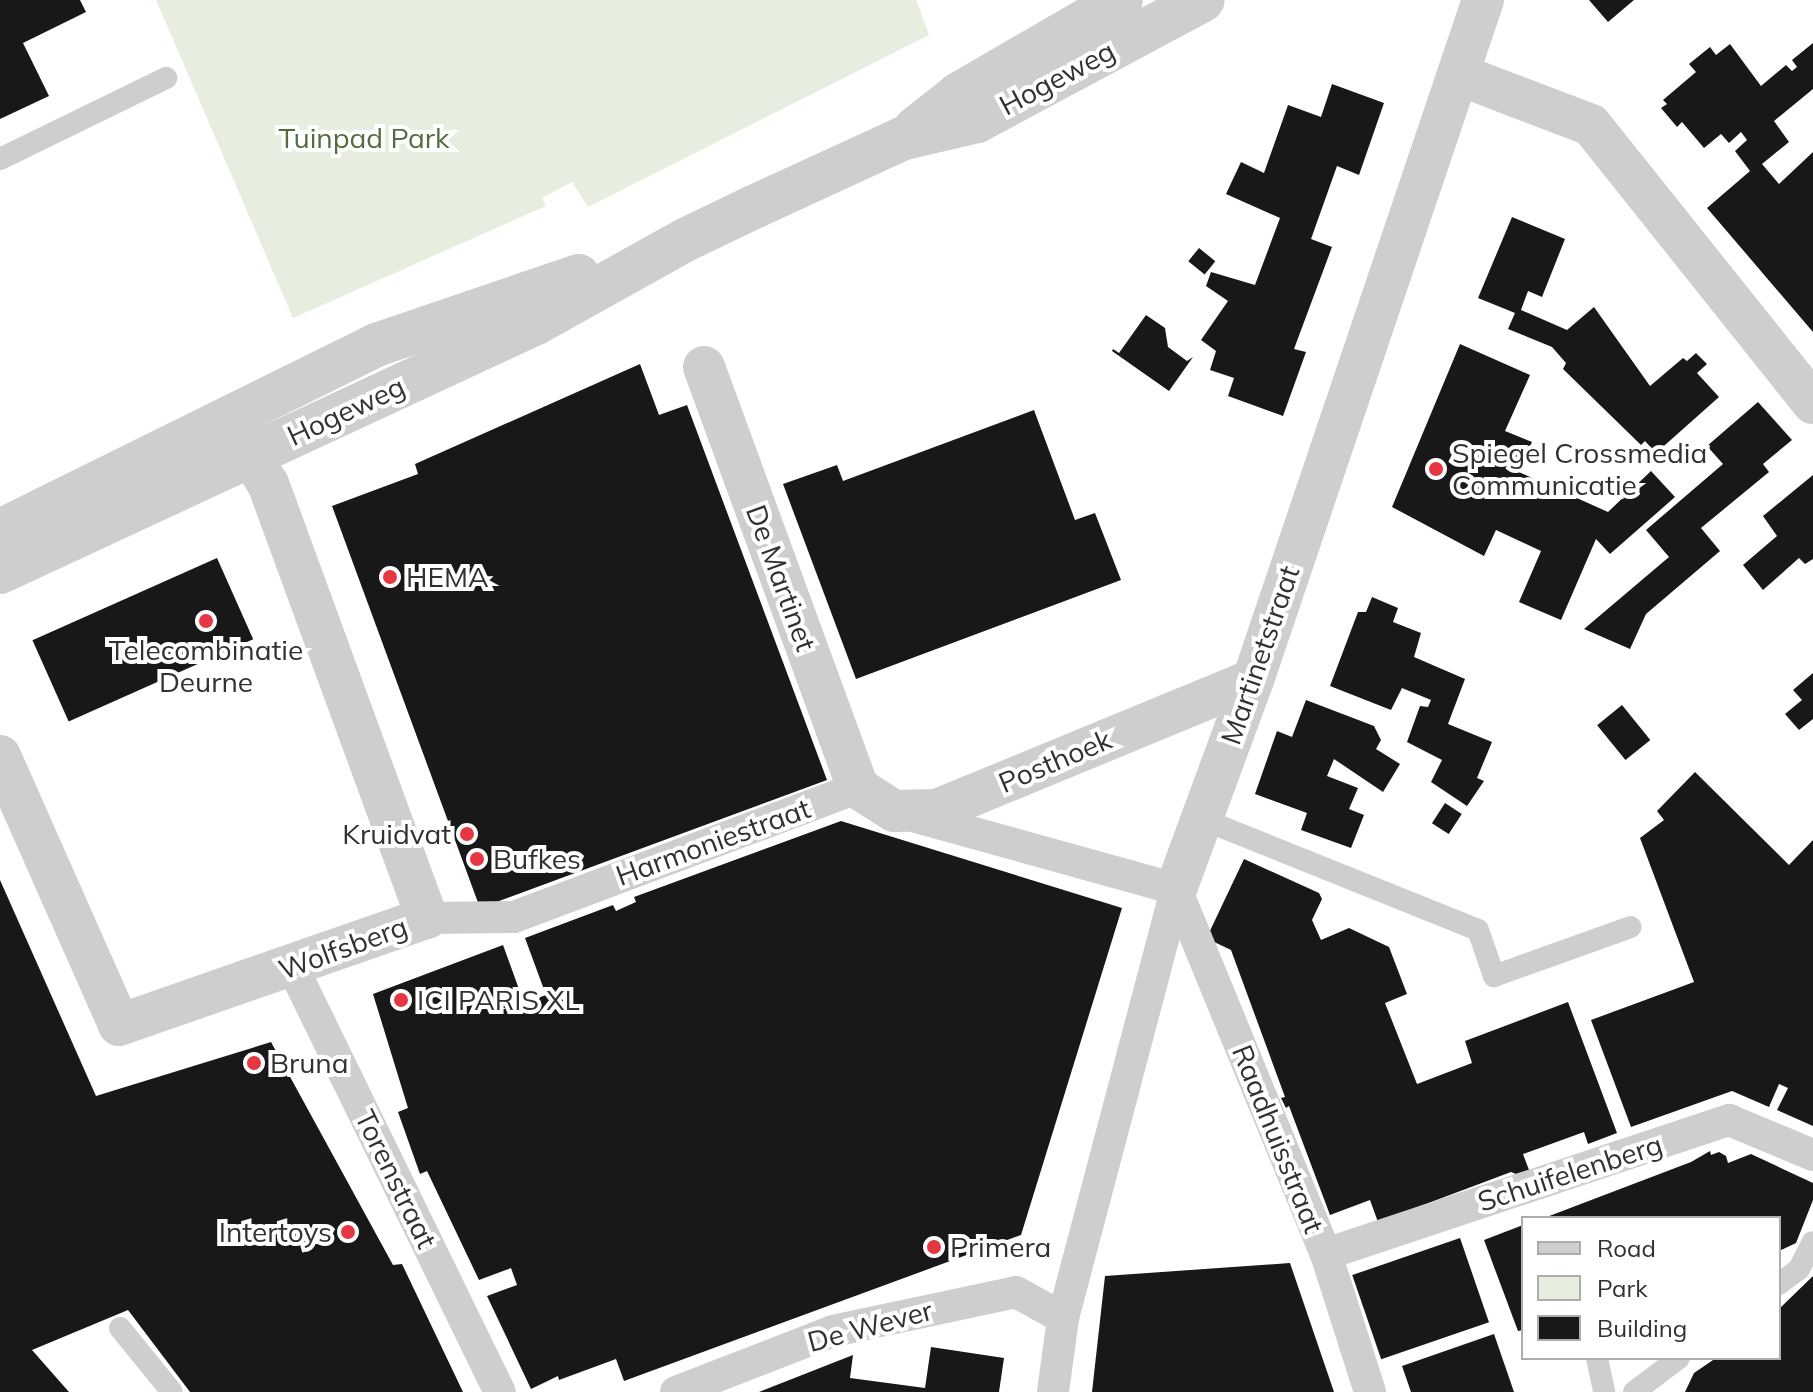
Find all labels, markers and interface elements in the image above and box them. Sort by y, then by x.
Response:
street label: Hogeweg [994,34,1120,122]
park label: Tuinpad Park [279,121,449,155]
street label: Hogeweg [282,369,410,453]
place label: Spiegel Crossmedia Communicatie [1452,436,1707,502]
marker: Spiegel Crossmedia Communicatie [1427,460,1445,478]
street label: De Martinet [739,500,823,656]
place label: HEMA [406,560,489,594]
street label: Martinetstraat [1214,561,1306,749]
marker: HEMA [381,568,399,586]
marker: Telecombinatie Deurne [197,612,215,630]
place label: Telecombinatie Deurne [109,633,303,699]
street label: Posthoek [994,722,1116,800]
street label: Harmoniestraat [611,791,815,893]
place label: Kruidvat [342,817,451,851]
marker: Kruidvat [458,825,476,843]
place label: Bufkes [493,842,581,876]
marker: Bufkes [468,850,486,868]
street label: Wolfsberg [274,909,412,987]
place label: ICI PARIS XL [417,983,580,1017]
marker: ICI PARIS XL [392,991,410,1009]
street label: Raadhuisstraat [1225,1040,1331,1238]
place label: Bruna [270,1046,349,1080]
marker: Bruna [245,1054,263,1072]
street label: Torenstraat [348,1105,444,1253]
street label: Schuifelenberg [1473,1127,1667,1219]
place label: Intertoys [219,1215,332,1249]
legend [1521,1216,1781,1360]
marker: Intertoys [339,1223,357,1241]
place label: Primera [950,1230,1051,1264]
text: Road [1597,1233,1656,1263]
marker: Primera [925,1238,943,1256]
text: Park [1597,1273,1648,1303]
street label: De Wever [804,1293,936,1359]
text: Building [1597,1313,1687,1343]

